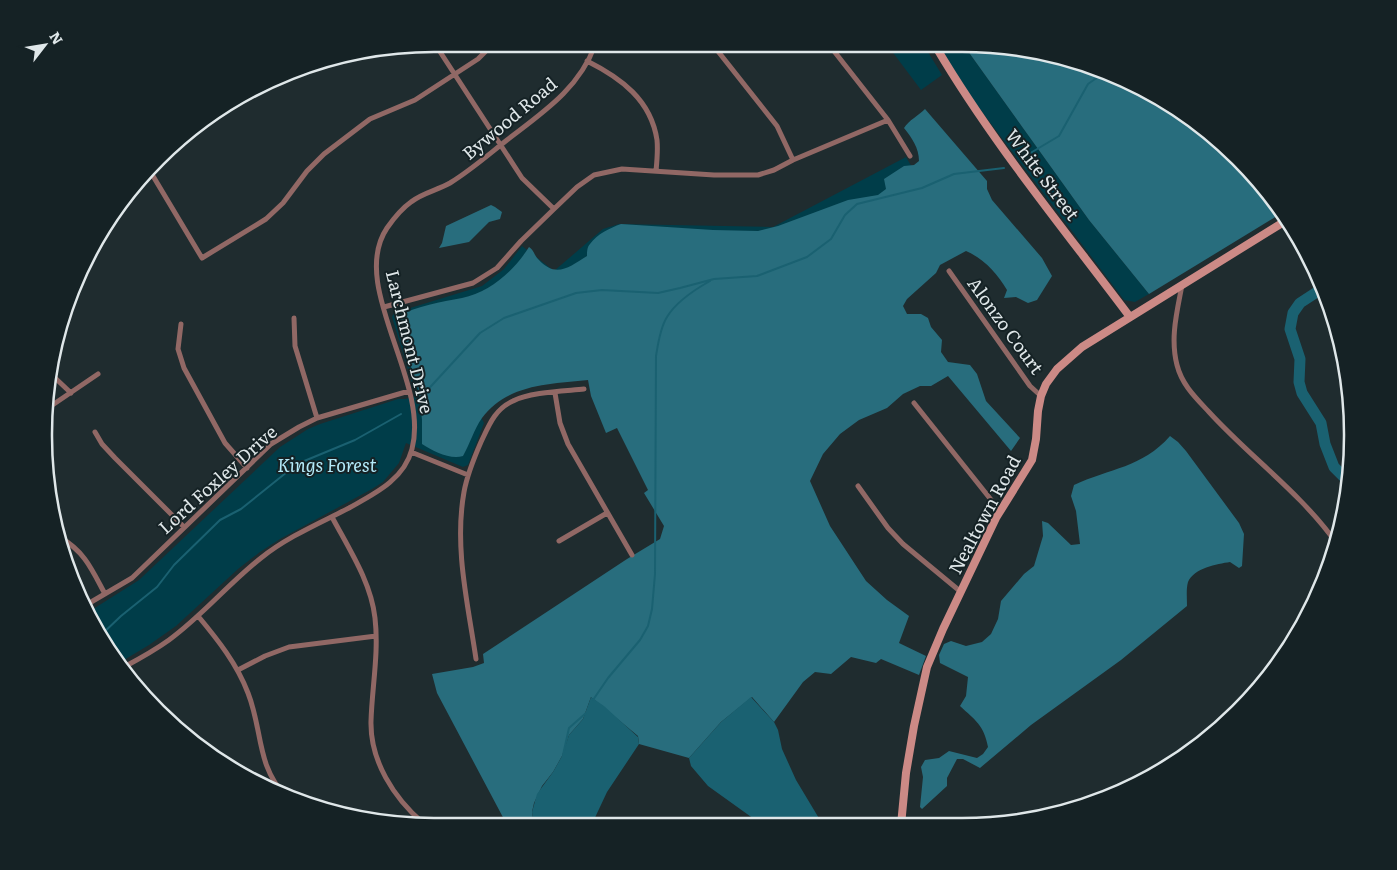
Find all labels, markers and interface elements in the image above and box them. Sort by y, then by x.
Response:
north arrow [20,20,70,70]
text: N [45,28,69,48]
street label: Bywood Road [456,70,562,166]
street label: White Street [1000,123,1087,226]
street label: Larchmont Drive [380,267,441,416]
street label: Alonzo Court [962,271,1051,380]
street label: Lord Foxley Drive [152,418,282,540]
street label: Nealtown Road [941,450,1026,579]
park label: Kings Forest [277,451,377,478]

